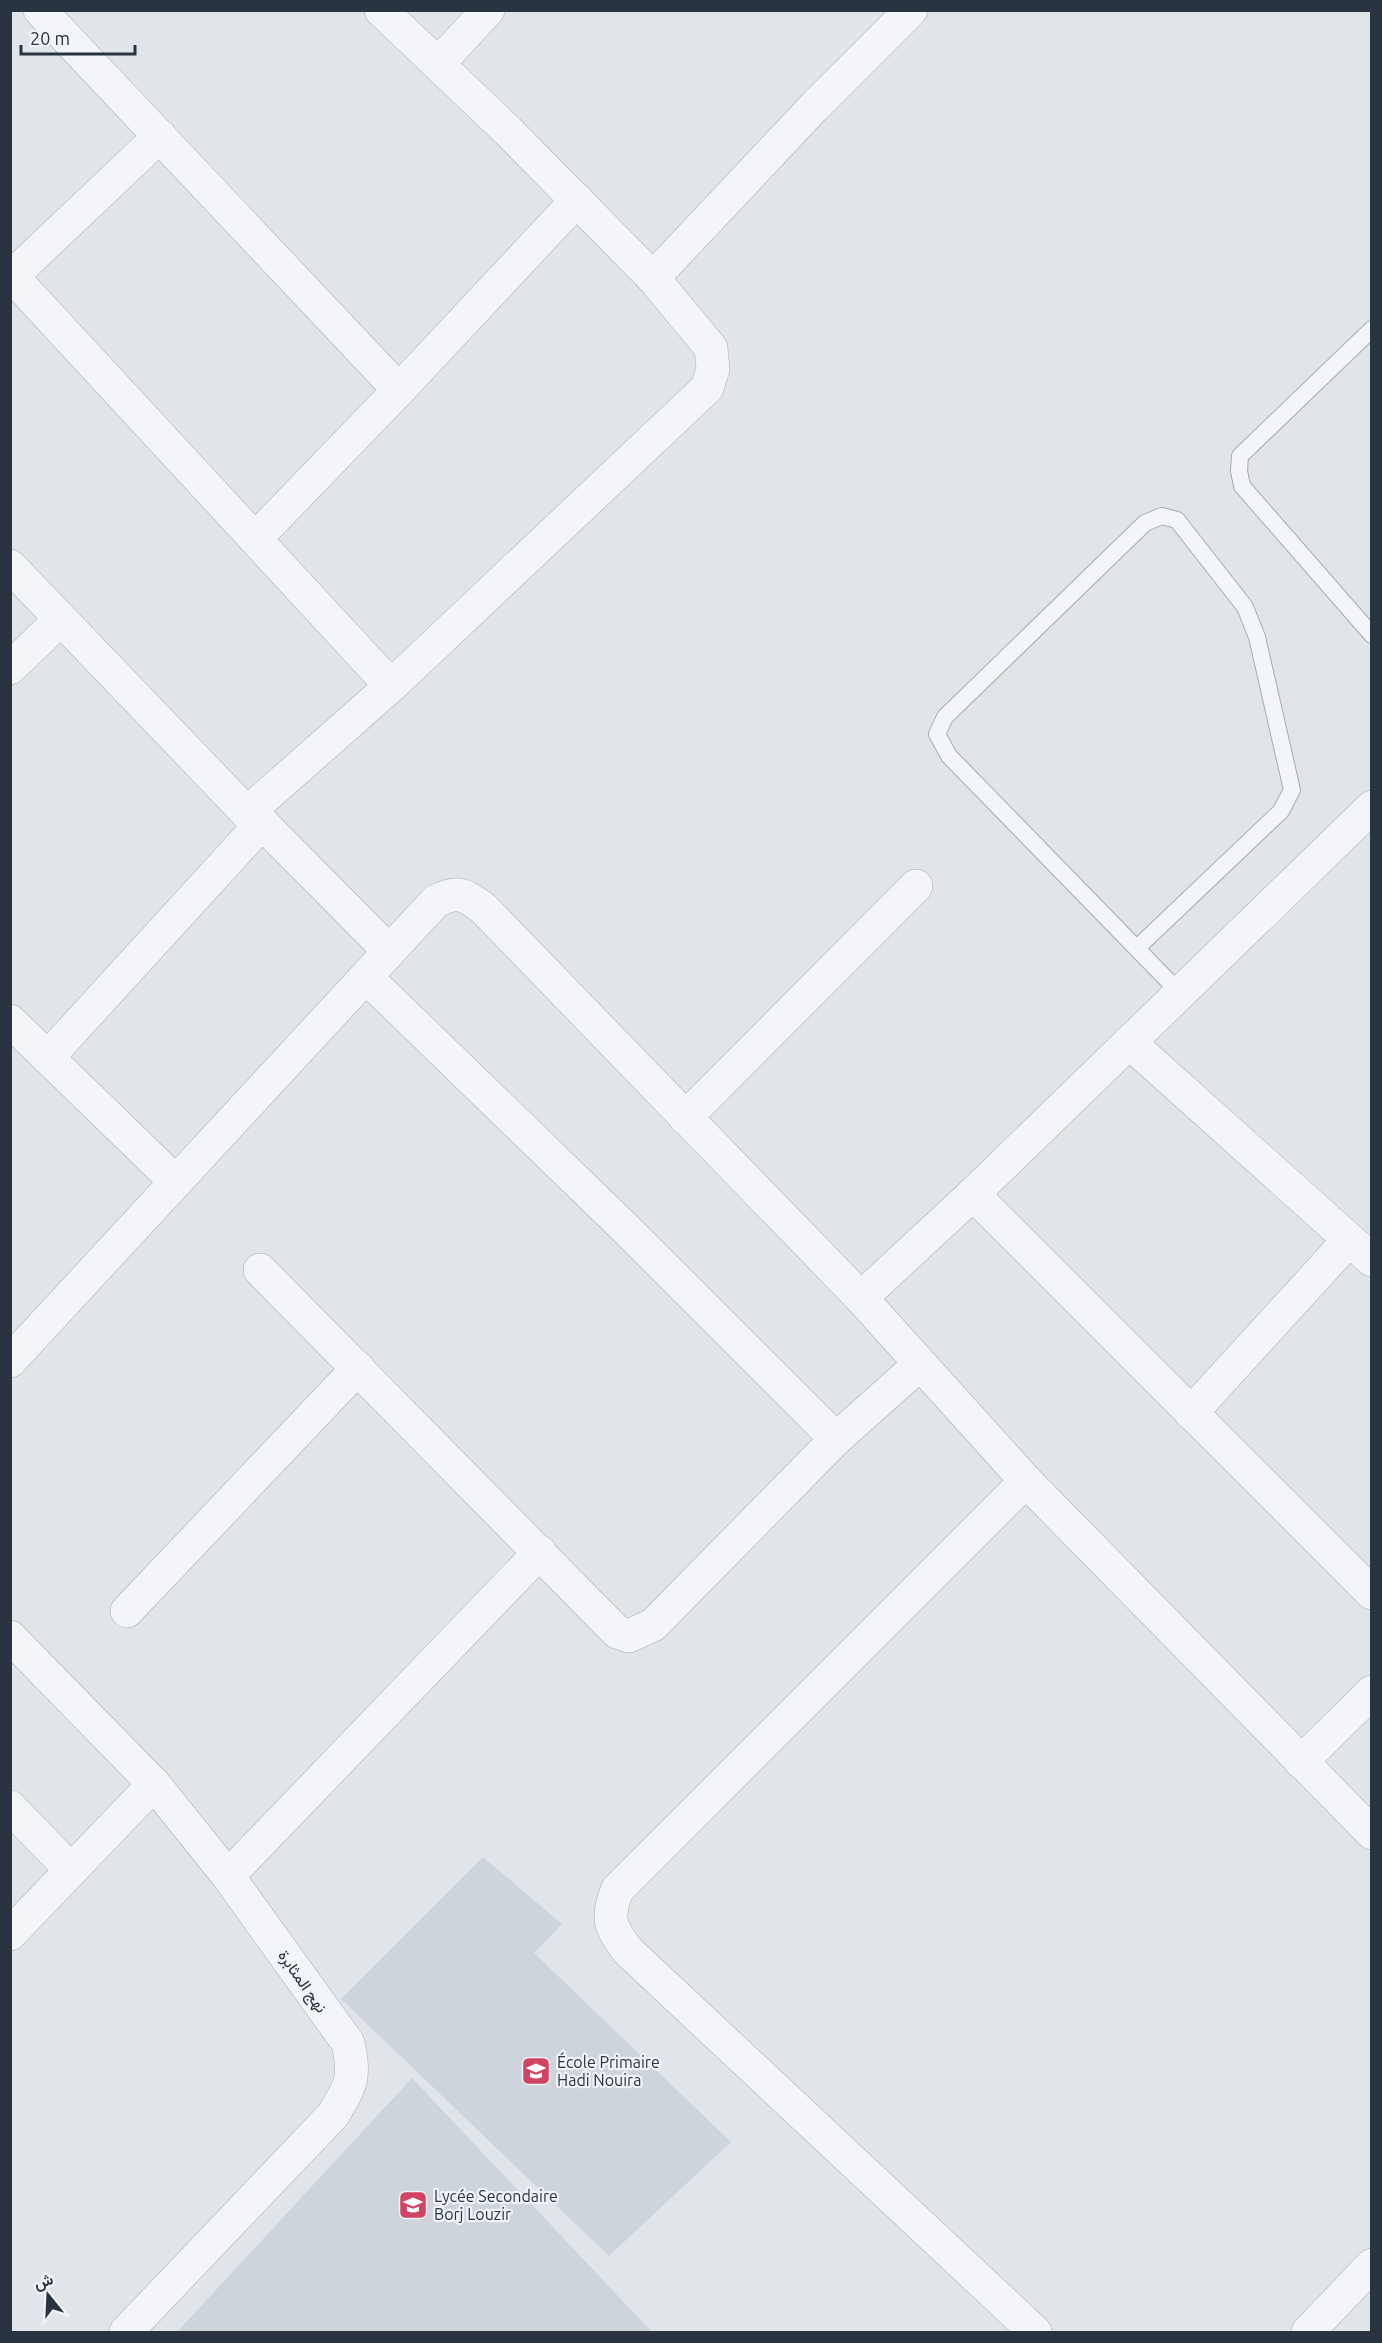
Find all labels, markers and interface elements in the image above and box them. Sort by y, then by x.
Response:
scale bar [21,18,135,56]
text: 20 m [30,28,70,48]
street label: نهج المثابرة [272,1946,331,2017]
place label: École Primaire Hadi Nouira [557,2051,660,2089]
school or university icon: École Primaire Hadi Nouira [520,2055,552,2087]
place label: Lycée Secondaire Borj Louzir [434,2187,558,2223]
school or university icon: Lycée Secondaire Borj Louzir [397,2189,429,2221]
north arrow [18,2265,78,2325]
text: ش [31,2269,56,2293]

